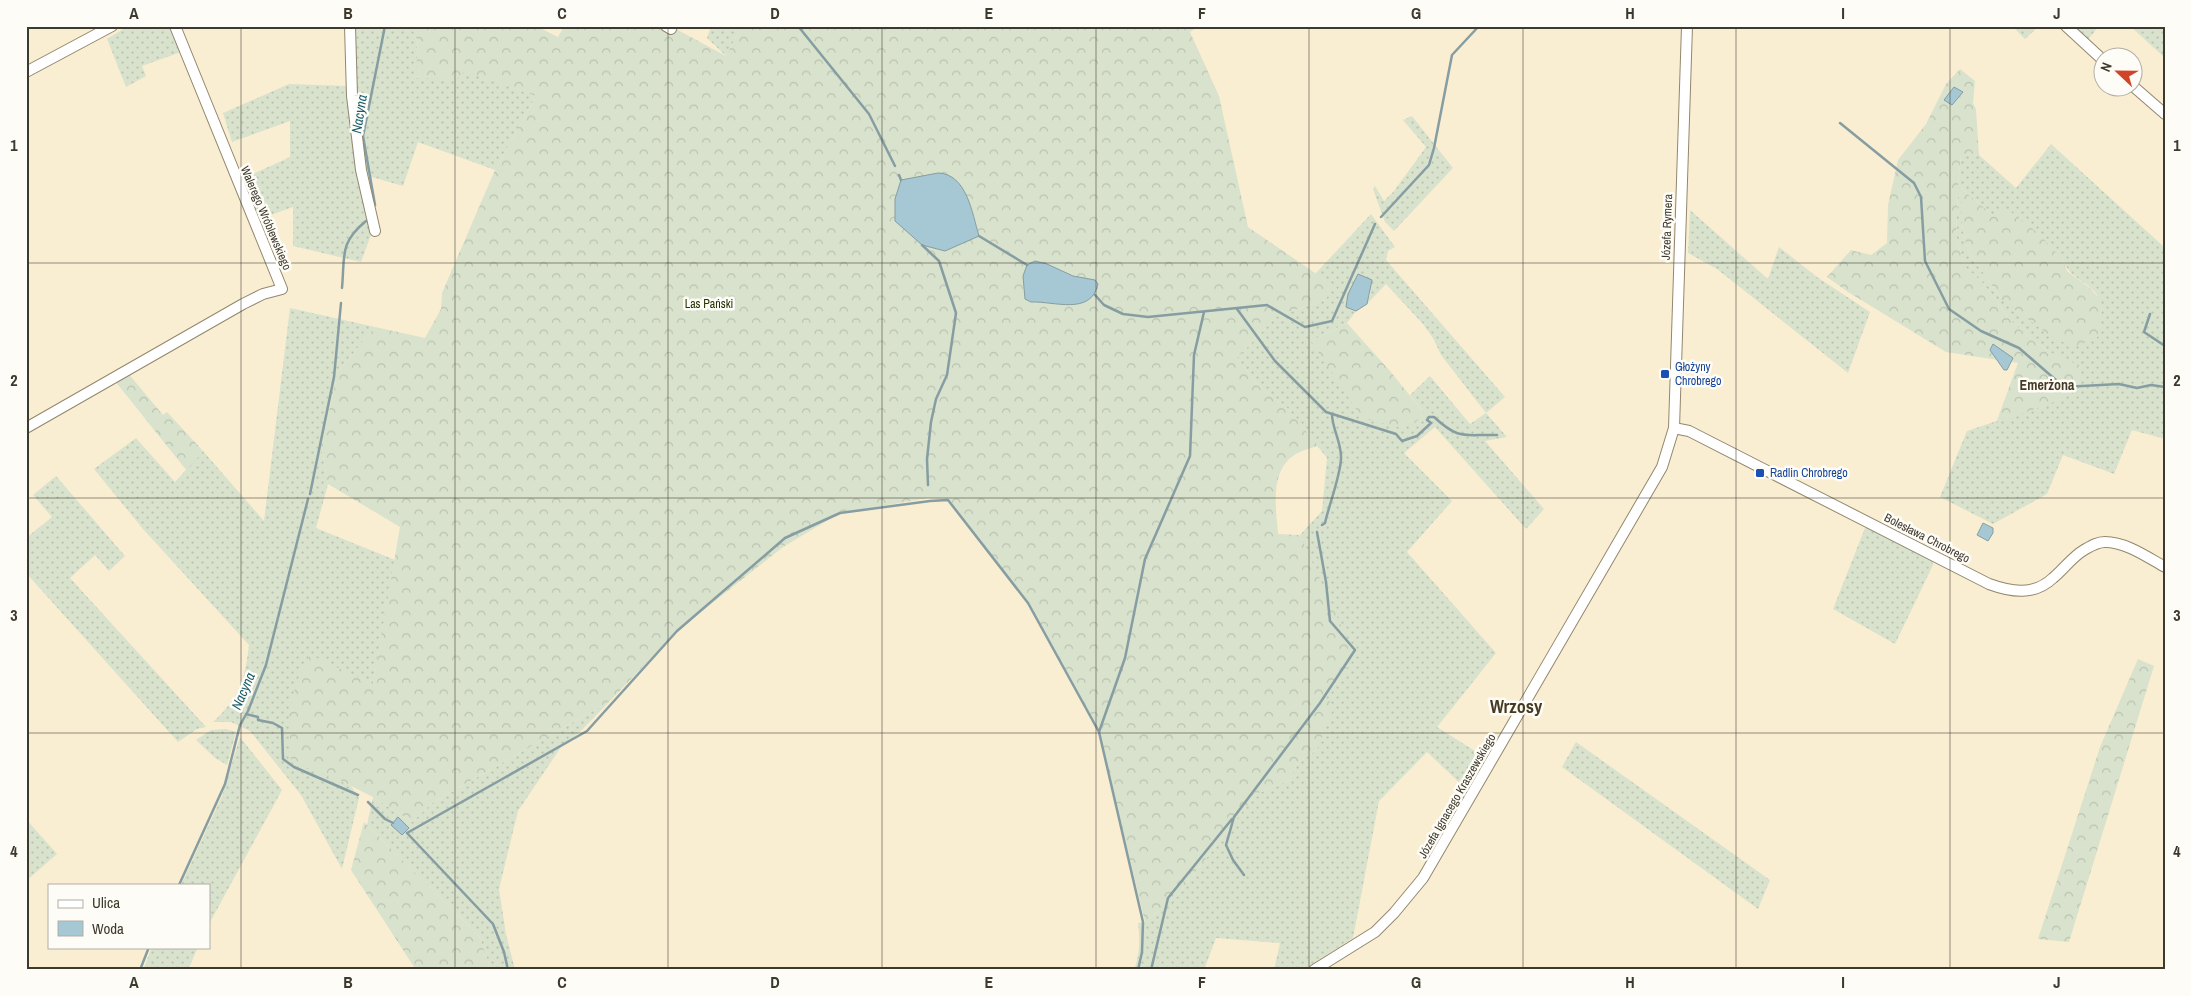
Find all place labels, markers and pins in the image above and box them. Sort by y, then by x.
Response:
place label: Głożyny Chrobrego [1675,359,1722,389]
marker: Głożyny Chrobrego [1659,368,1671,380]
place label: Radlin Chrobrego [1770,465,1848,481]
marker: Radlin Chrobrego [1754,467,1766,479]

